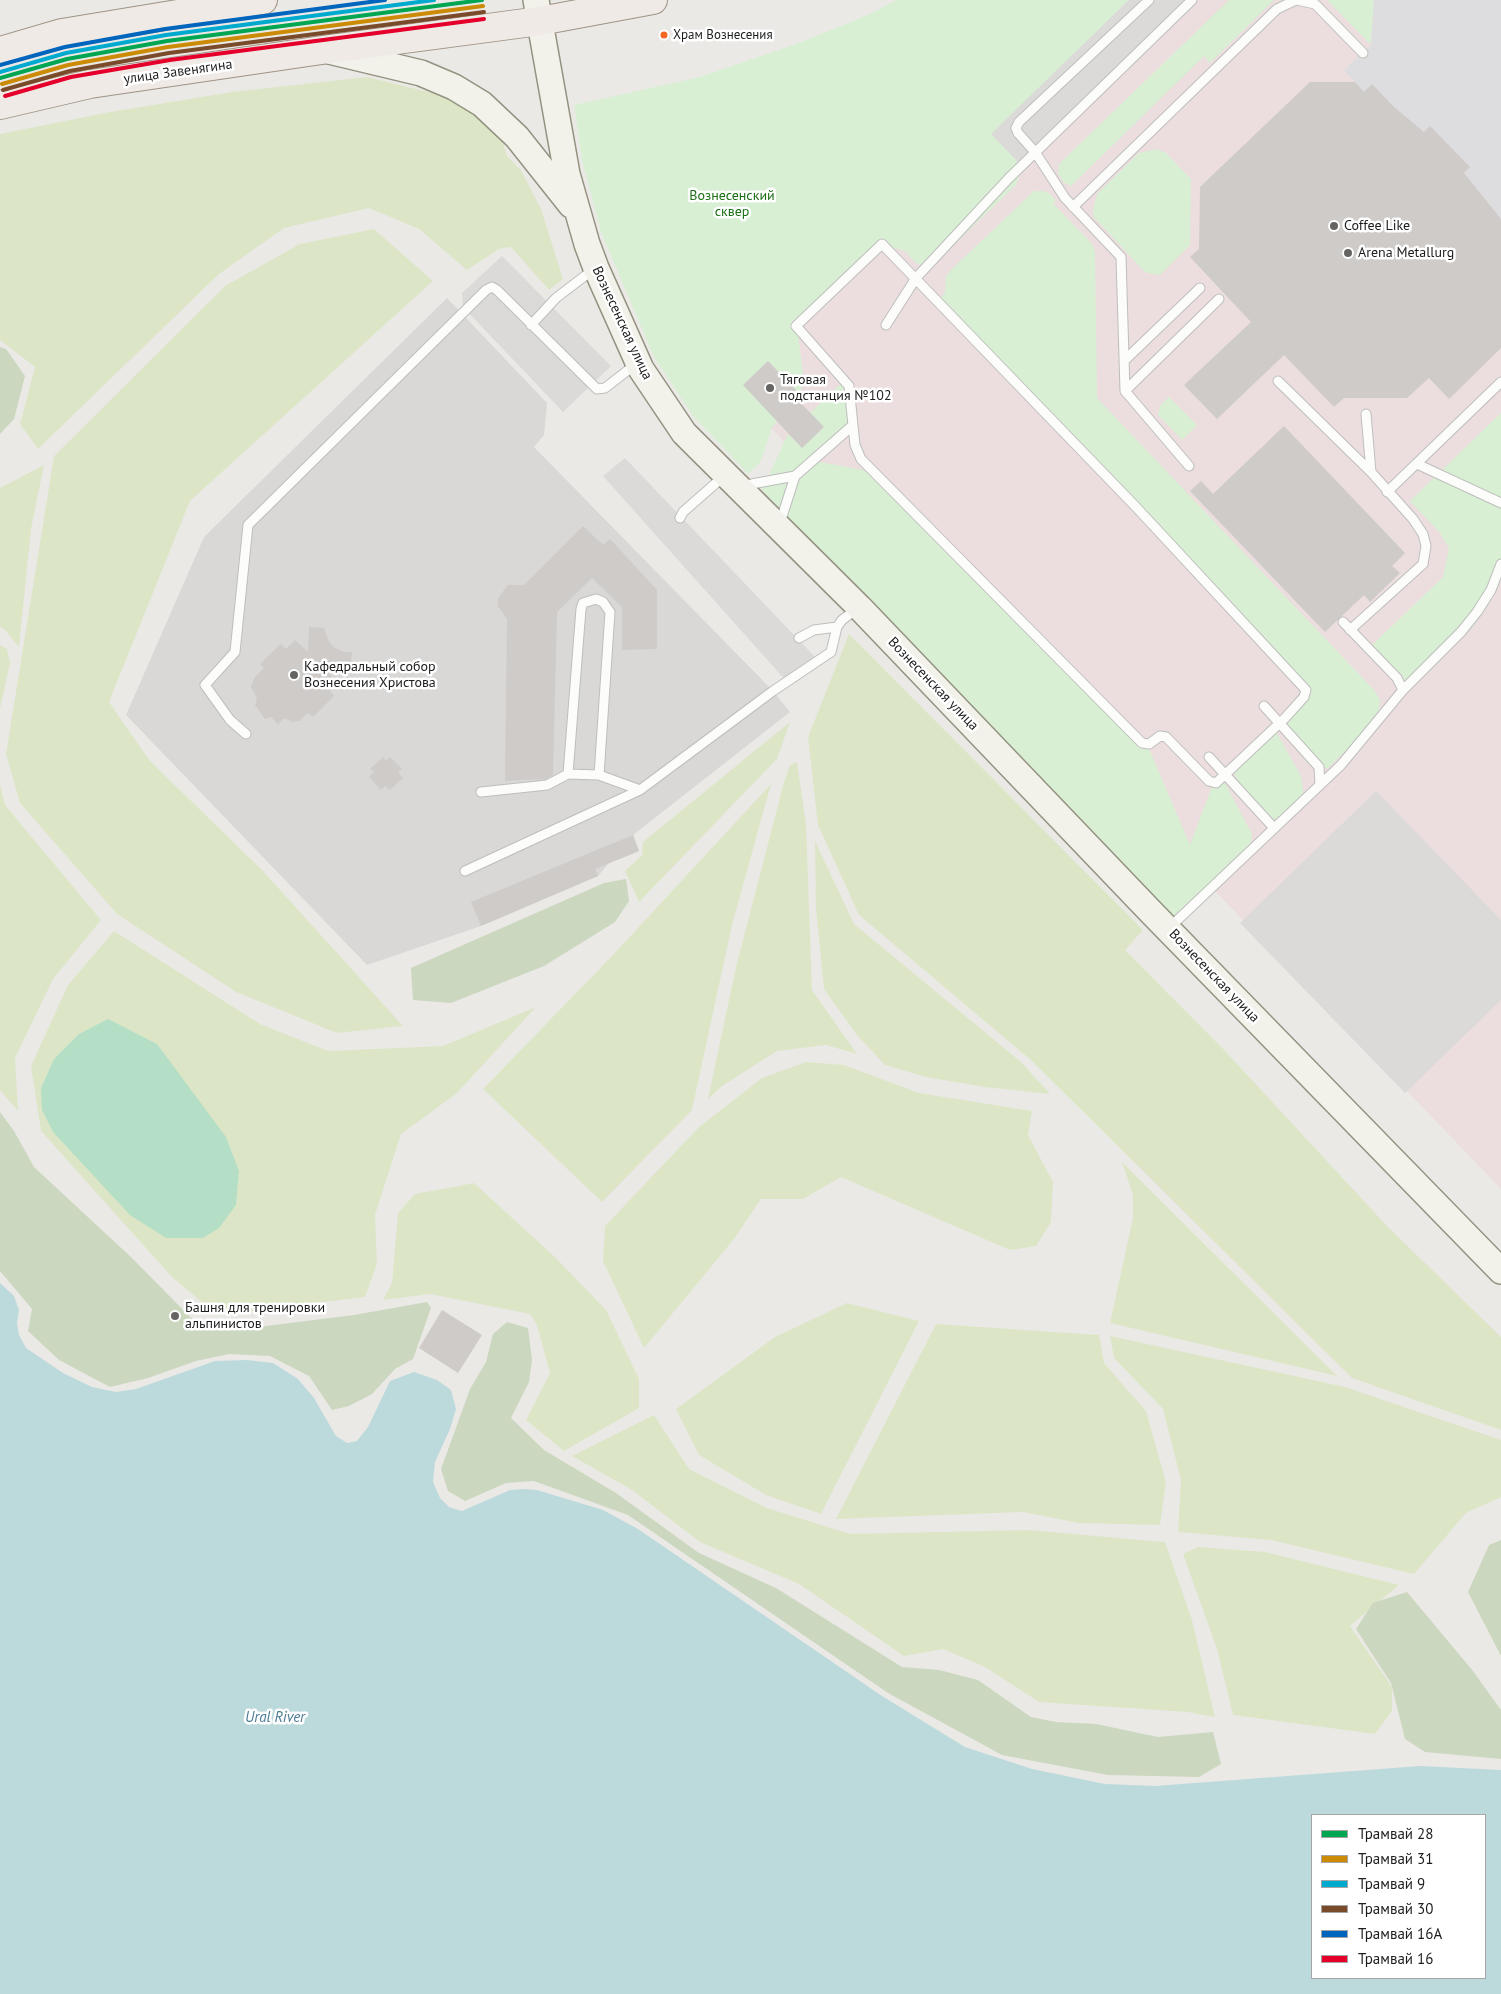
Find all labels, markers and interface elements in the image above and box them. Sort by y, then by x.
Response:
place label: Храм Вознесения [673,27,773,43]
marker: Храм Вознесения [659,30,669,40]
street label: улица Завенягина [123,56,233,88]
park label: Вознесенский cквер [689,188,775,220]
place label: Coffee Like [1344,218,1410,234]
marker: Coffee Like [1328,220,1340,232]
place label: Arena Metallurg [1358,245,1454,261]
marker: Arena Metallurg [1342,247,1354,259]
street label: Вознесенская улица [588,264,656,382]
place label: Тяговая подстанция №102 [780,372,892,404]
marker: Тяговая подстанция №102 [764,382,776,394]
street label: Вознесенская улица [884,634,982,734]
place label: Кафедральный собор Вознесения Христова [304,659,436,692]
marker: Кафедральный собор Вознесения Христова [288,669,300,681]
street label: Вознесенская улица [1165,926,1263,1026]
place label: Башня для тренировки альпинистов [185,1300,325,1332]
marker: Башня для тренировки альпинистов [169,1310,181,1322]
water label: Ural River [245,1709,305,1727]
legend [1311,1814,1486,1979]
text: Трамвай 28 [1358,1824,1433,1843]
text: Трамвай 31 [1358,1849,1433,1868]
text: Трамвай 9 [1358,1874,1425,1893]
text: Трамвай 30 [1358,1899,1433,1918]
text: Трамвай 16А [1358,1924,1442,1943]
text: Трамвай 16 [1358,1949,1433,1968]

